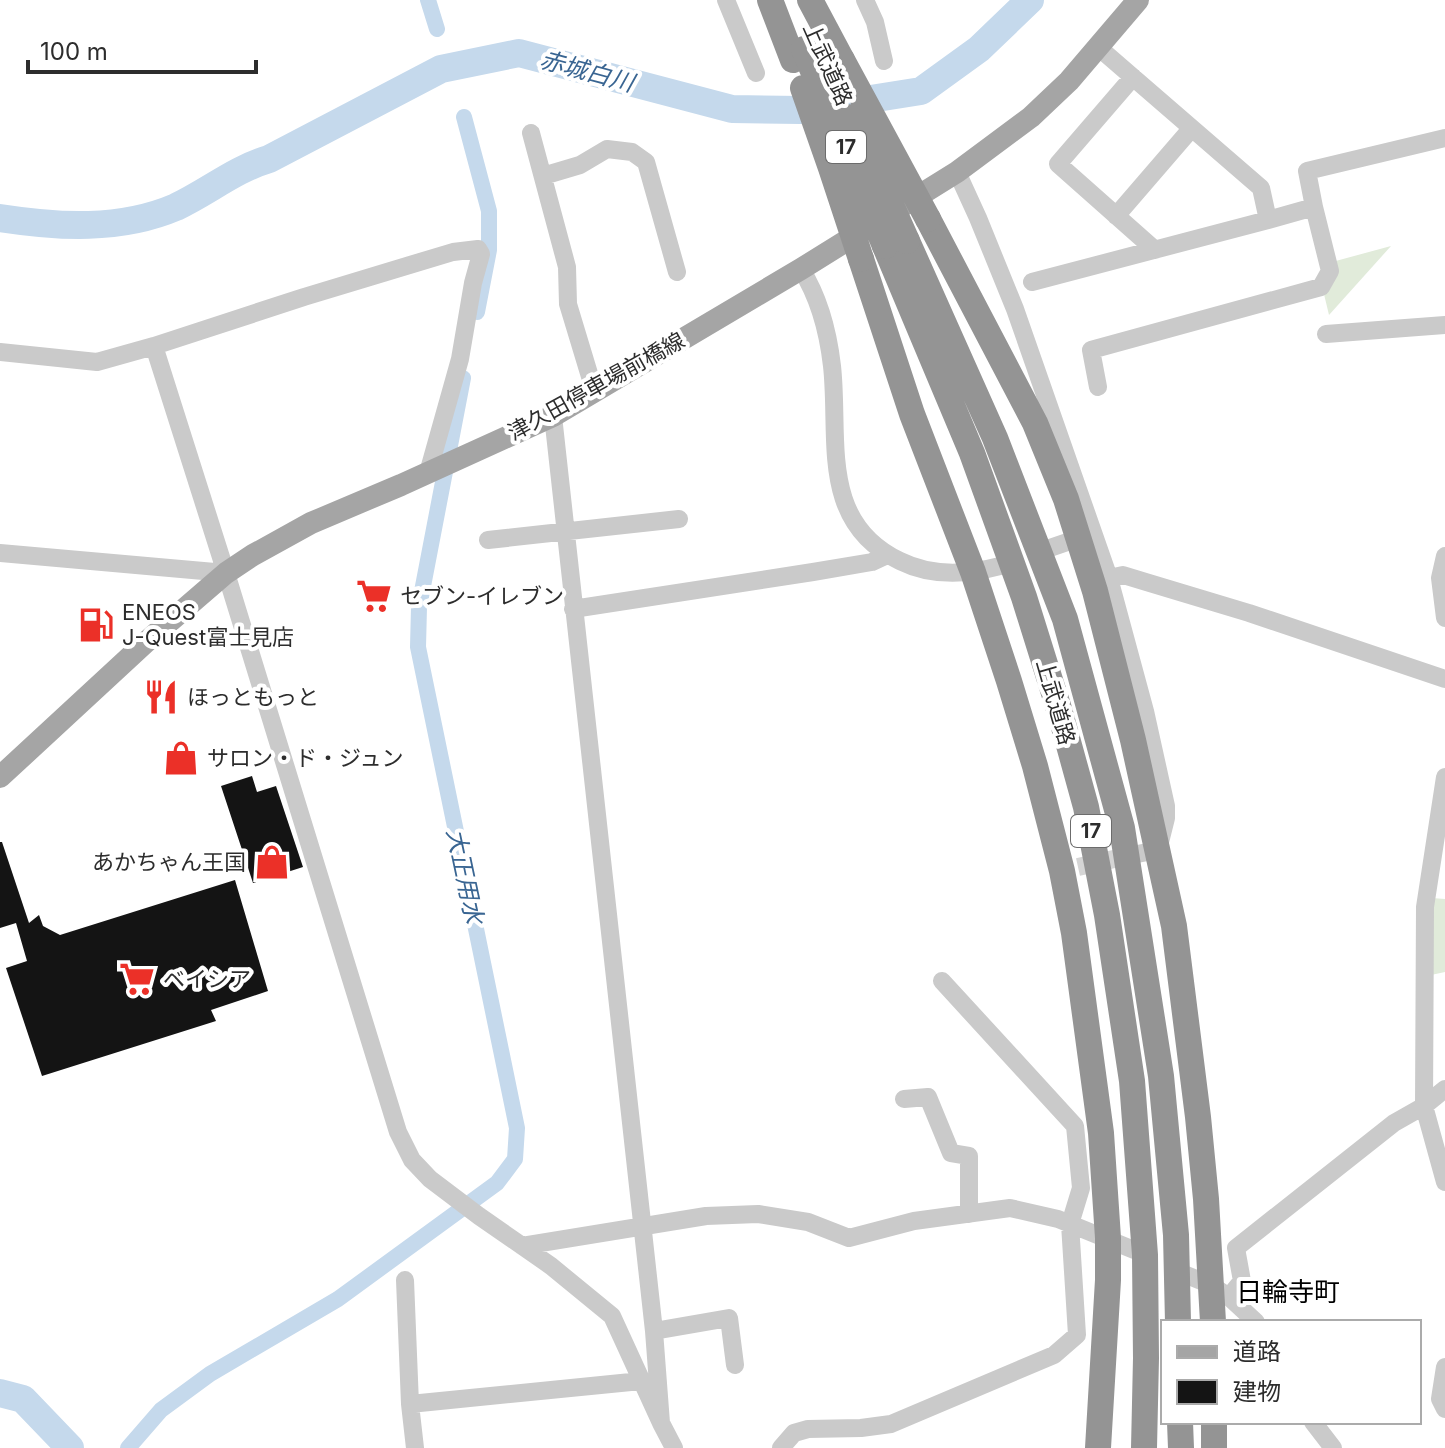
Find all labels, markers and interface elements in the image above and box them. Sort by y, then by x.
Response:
street label: 上武道路 [798,19,858,109]
scale bar [28,24,256,74]
text: 100 m [40,37,108,66]
water label: 赤城白川 [537,45,640,98]
road number: 17 [826,131,866,163]
street label: 津久田停車場前橋線 [503,327,689,445]
supermarket icon: セブン-イレブン [355,577,393,615]
place label: セブン-イレブン [400,583,564,609]
place label: ENEOS J-Quest富士見店 [122,599,294,650]
fuel station icon: ENEOS J-Quest富士見店 [77,606,115,644]
street label: 上武道路 [1031,656,1081,748]
restaurant icon: ほっともっと [142,678,180,716]
place label: ほっともっと [187,684,319,710]
shop icon: サロン・ド・ジュン [162,739,200,777]
place label: サロン・ド・ジュン [207,745,403,771]
road number: 17 [1071,815,1111,847]
water label: 大正用水 [441,826,490,929]
shop icon: あかちゃん王国 [253,843,291,881]
place label: あかちゃん王国 [92,849,246,875]
supermarket icon: ベイシア [118,960,156,998]
place label: ベイシア [163,966,251,992]
district label: 日輪寺町 [1236,1276,1340,1307]
legend [1161,1320,1421,1424]
text: 道路 [1233,1337,1281,1366]
text: 建物 [1233,1377,1281,1406]

